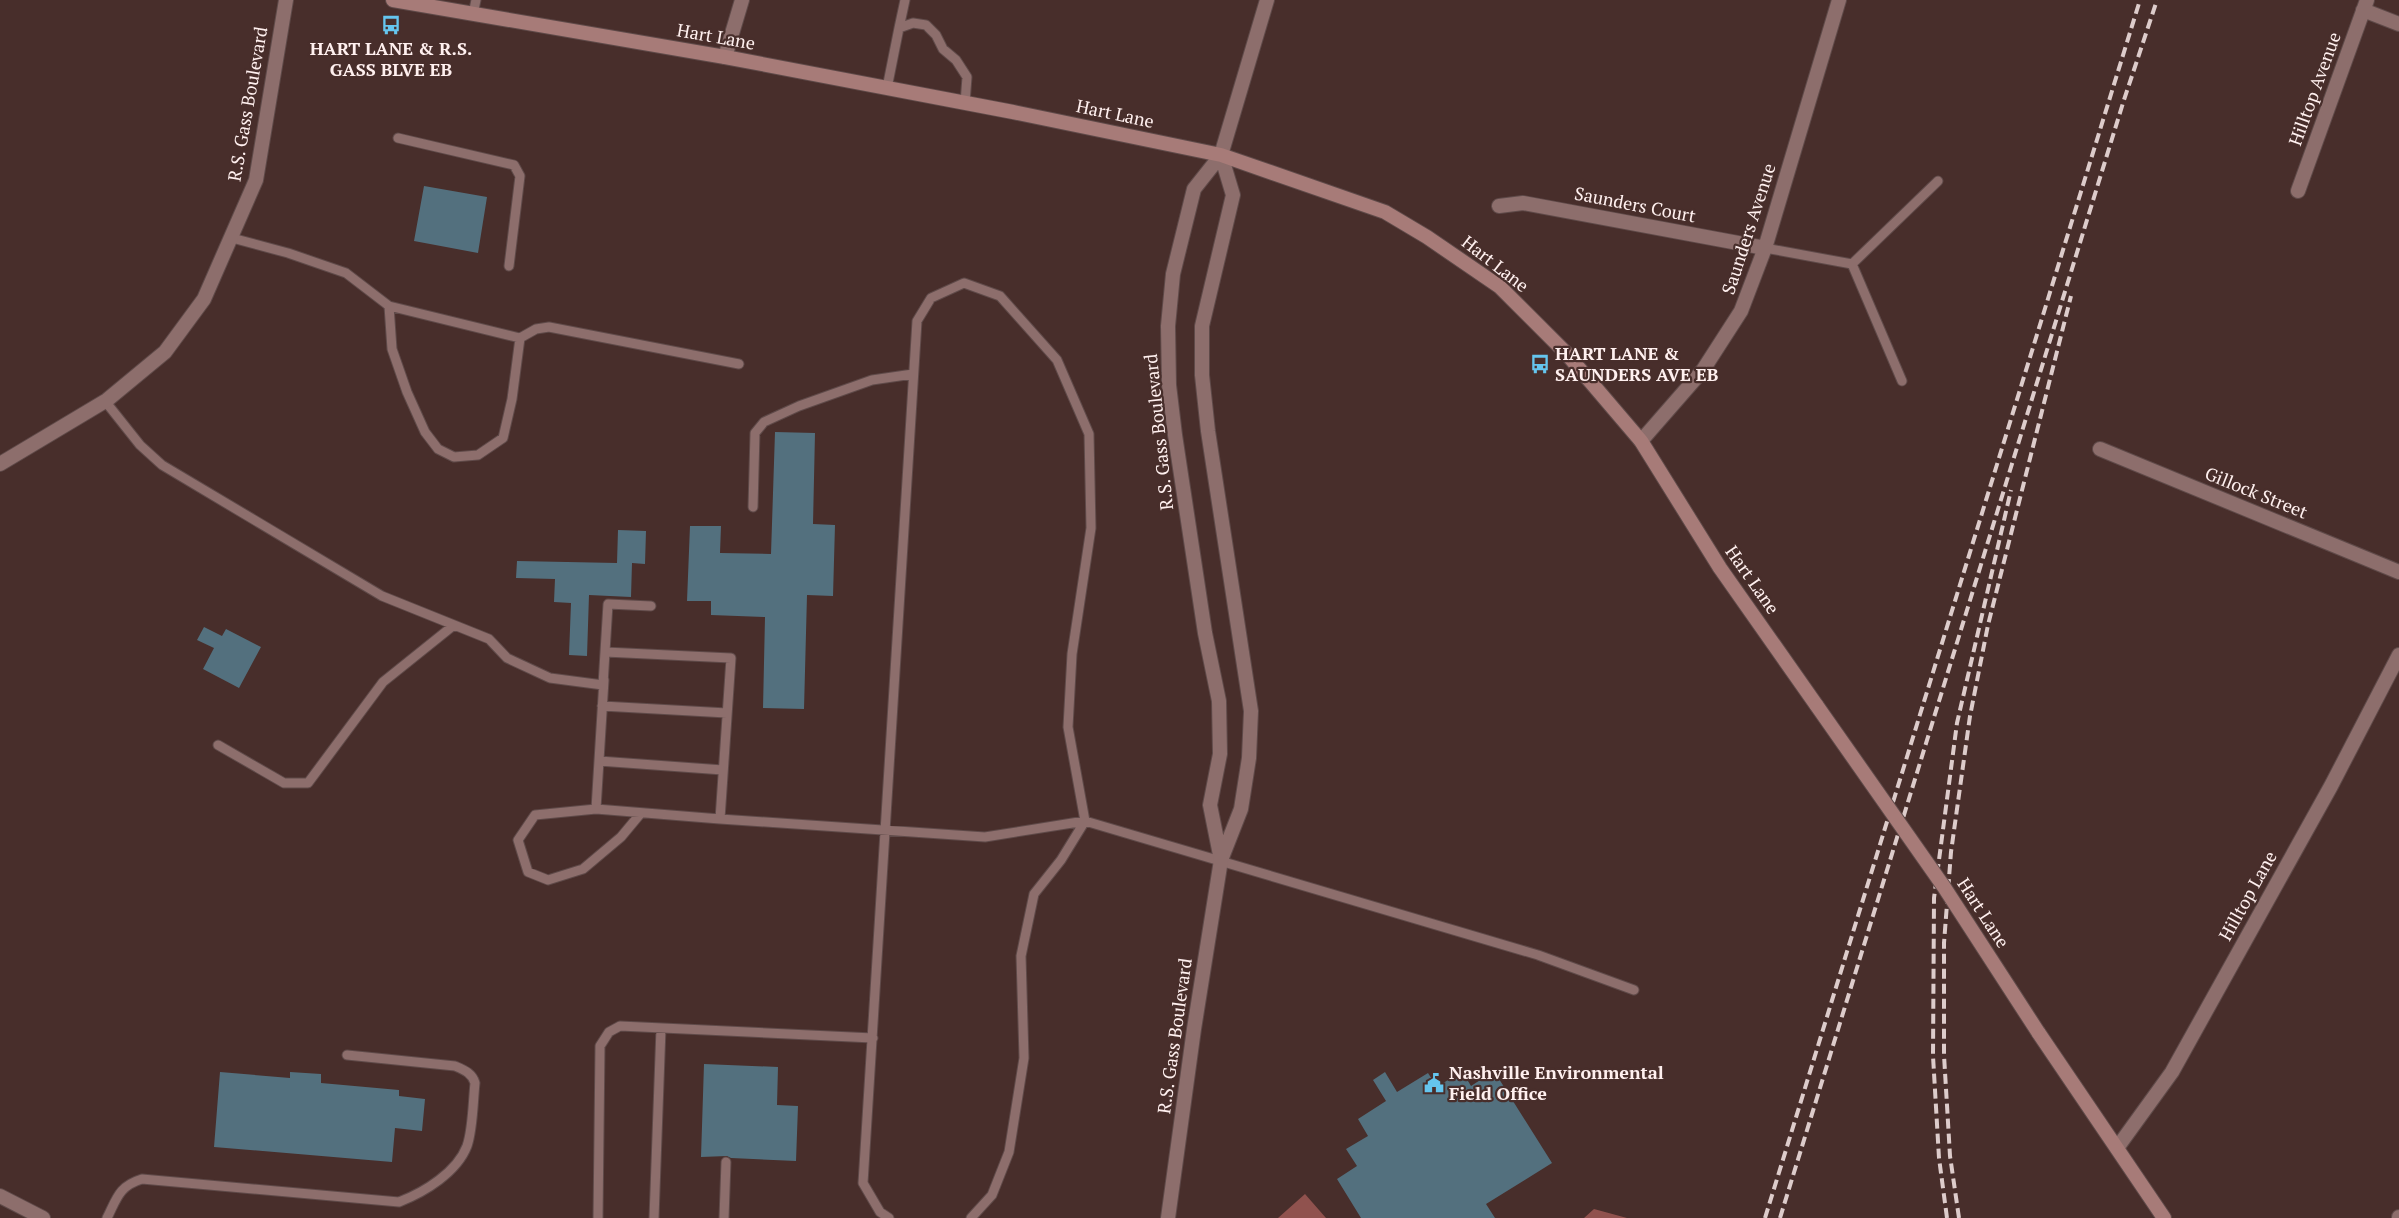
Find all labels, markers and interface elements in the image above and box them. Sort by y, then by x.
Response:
bus stop icon: HART LANE & R.S. GASS BLVE EB [380,14,402,36]
street label: Hart Lane [675,17,757,55]
street label: R.S. Gass Boulevard [222,24,272,183]
street label: Hilltop Avenue [2282,29,2346,149]
place label: HART LANE & R.S. GASS BLVE EB [310,36,472,81]
street label: Hart Lane [1074,93,1156,133]
street label: Saunders Avenue [1716,160,1781,297]
street label: Saunders Court [1573,181,1698,228]
street label: Hart Lane [1457,229,1534,297]
place label: HART LANE & SAUNDERS AVE EB [1555,341,1719,386]
street label: R.S. Gass Boulevard [1138,353,1178,511]
bus stop icon: HART LANE & SAUNDERS AVE EB [1529,353,1551,375]
street label: Gillock Street [2201,461,2312,524]
street label: Hart Lane [1720,540,1785,619]
street label: Hilltop Lane [2213,846,2282,945]
street label: Hart Lane [1952,873,2015,952]
street label: R.S. Gass Boulevard [1151,957,1197,1115]
place label: Nashville Environmental Field Office [1449,1060,1664,1105]
public building icon: Nashville Environmental Field Office [1423,1072,1445,1094]

